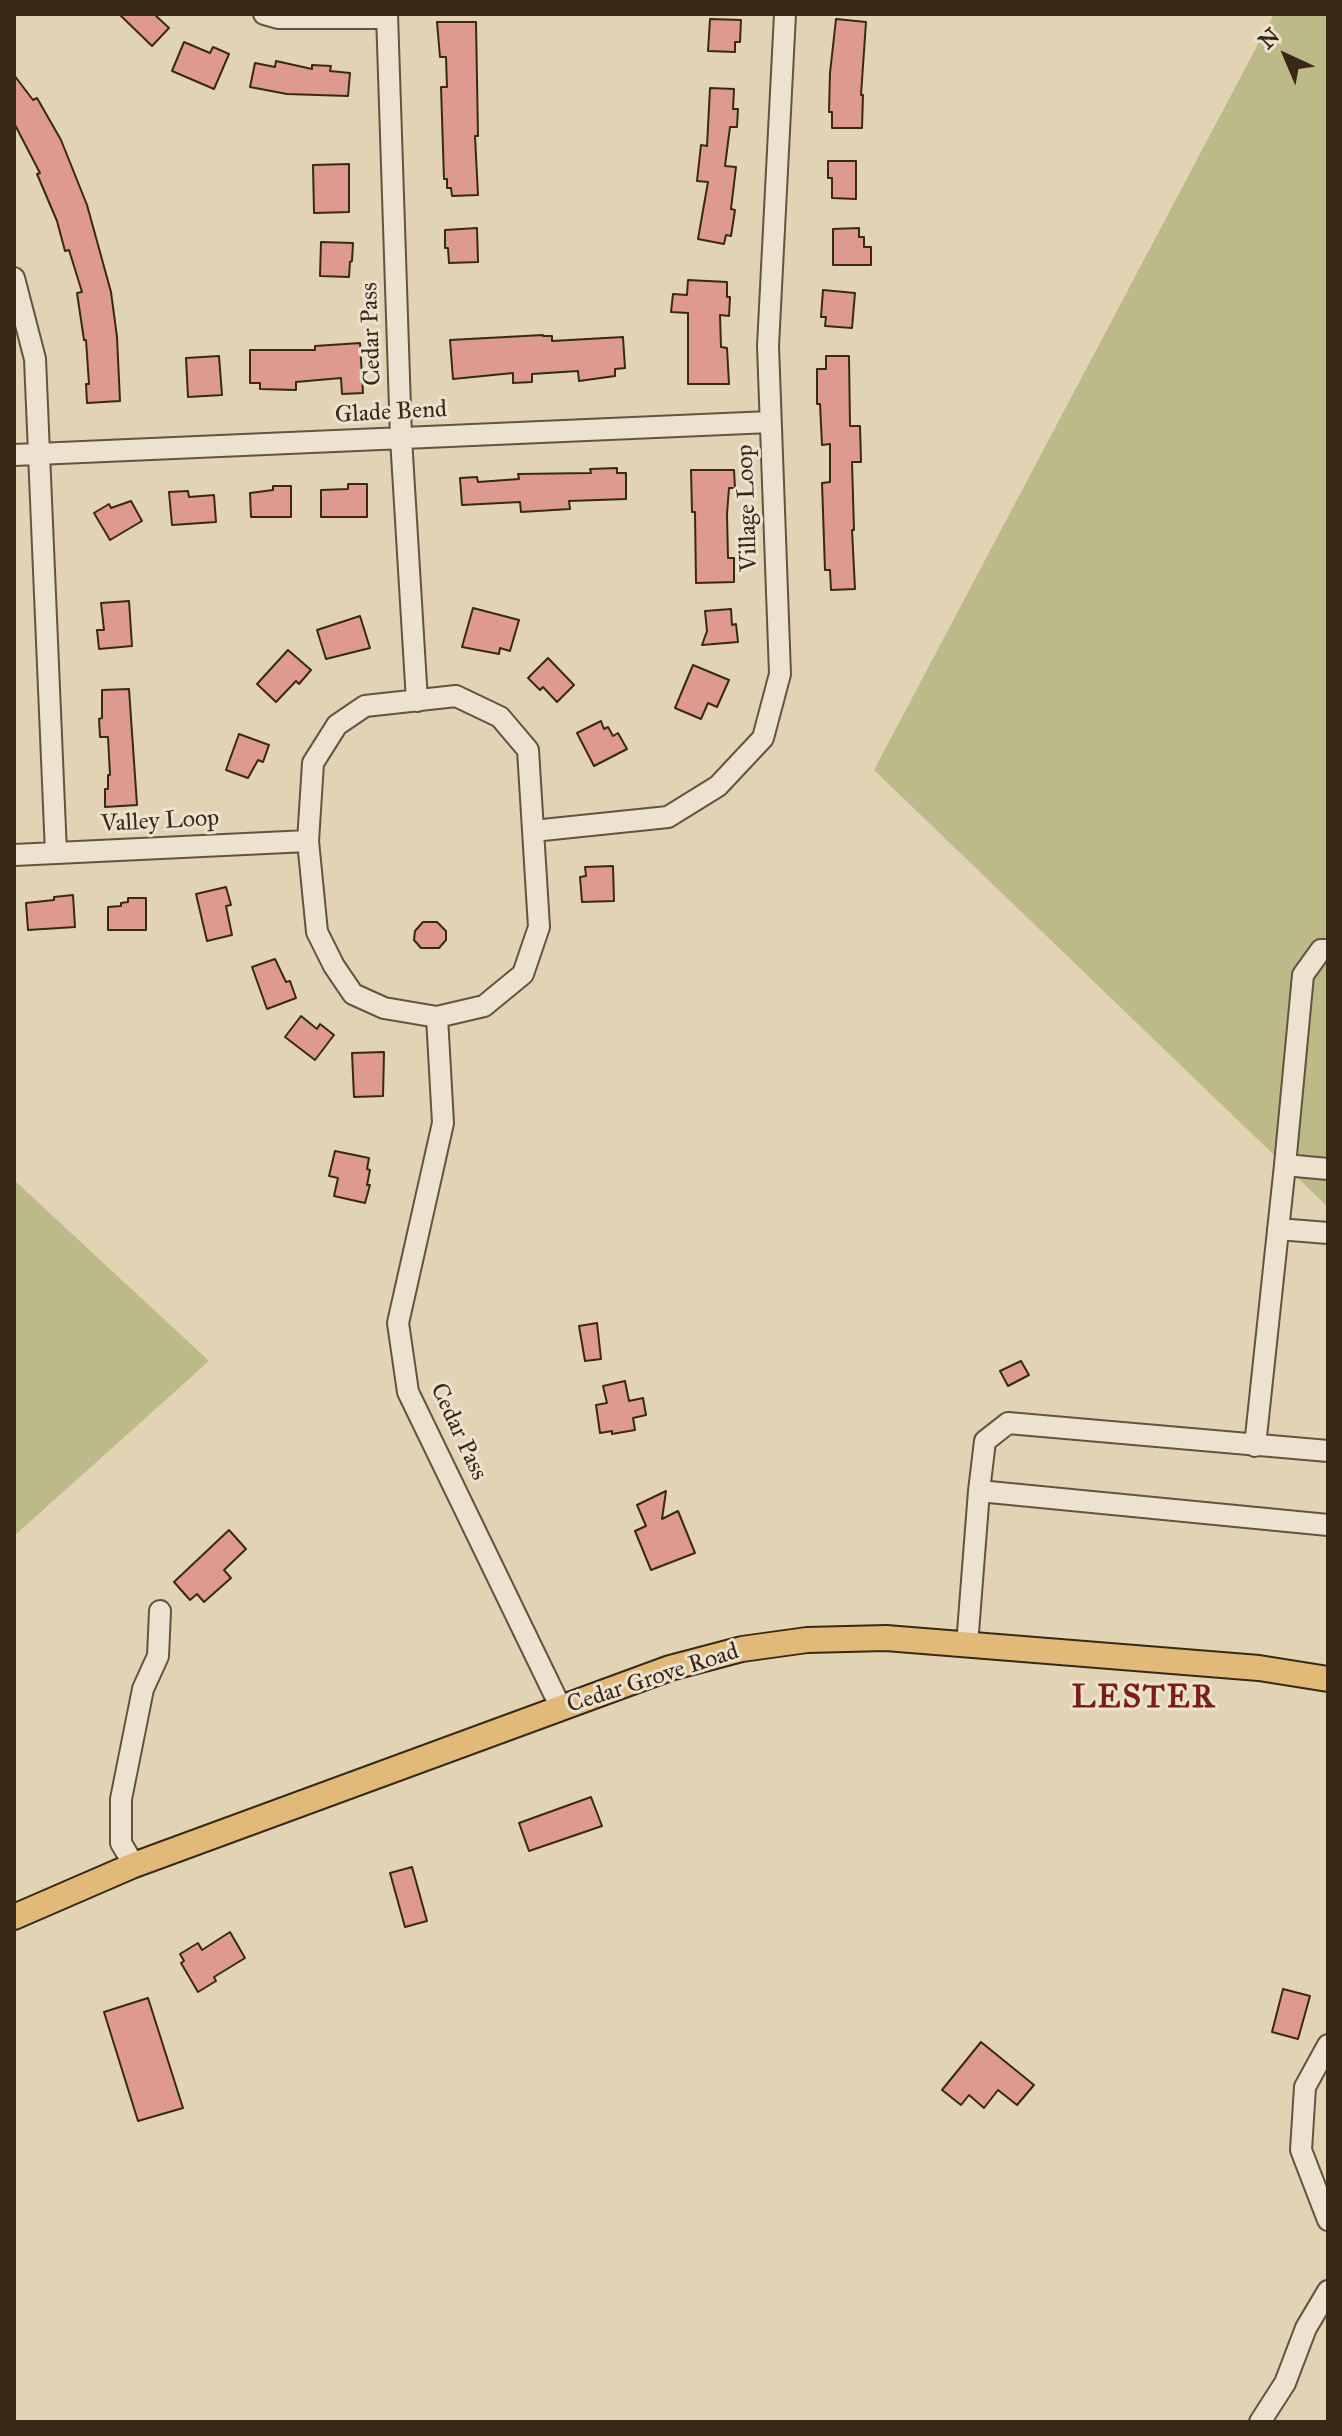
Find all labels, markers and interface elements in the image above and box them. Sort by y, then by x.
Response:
north arrow [1246,16,1326,96]
text: N [1253,22,1285,55]
street label: Cedar Pass [356,282,388,386]
street label: Glade Bend [334,396,448,430]
street label: Village Loop [731,444,765,572]
street label: Valley Loop [100,805,220,839]
street label: Cedar Pass [423,1379,493,1485]
street label: Cedar Grove Road [564,1638,742,1720]
district label: LESTER [1072,1680,1216,1718]

